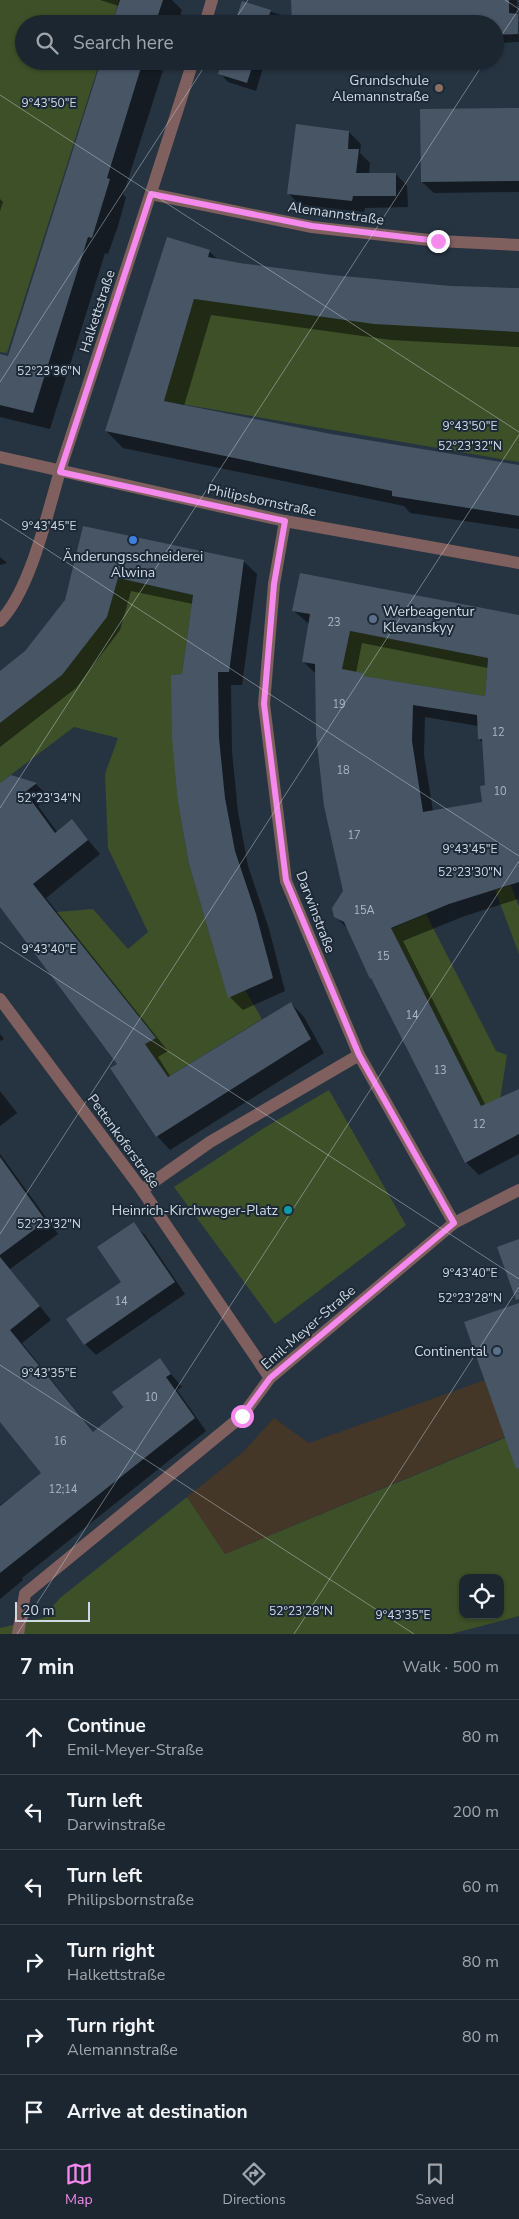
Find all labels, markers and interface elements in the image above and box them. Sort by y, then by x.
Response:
search box [15,15,504,70]
icon: search [33,29,61,57]
text: Search here [73,30,174,56]
place label: Grundschule Alemannstraße [332,71,429,106]
marker: Grundschule Alemannstraße [433,82,445,94]
text: 9°43'50"E [22,95,76,111]
street label: Alemannstraße [287,197,385,230]
route end [427,230,450,253]
street label: Halkettstraße [75,267,120,355]
text: 52°23'36"N [17,363,81,379]
text: 9°43'50"E [443,418,497,434]
text: 52°23'32"N [438,438,502,454]
street label: Philipsbornstraße [206,480,318,521]
text: 9°43'45"E [22,518,76,534]
marker: Änderungsschneiderei Alwina [127,534,139,546]
place label: Änderungsschneiderei Alwina [63,547,203,582]
place label: Werbeagentur Klevanskyy [383,602,474,637]
marker: Werbeagentur Klevanskyy [367,613,379,625]
house number: 23 [327,615,341,630]
house number: 19 [332,697,346,712]
house number: 12 [491,725,505,740]
house number: 18 [336,763,350,778]
house number: 10 [493,784,507,799]
text: 52°23'34"N [17,790,81,806]
house number: 17 [347,828,361,843]
text: 9°43'45"E [443,841,497,857]
text: 52°23'30"N [438,864,502,880]
street label: Darwinstraße [291,869,340,956]
house number: 15A [353,903,375,918]
text: 9°43'40"E [22,941,76,957]
house number: 15 [376,949,390,964]
house number: 14 [405,1008,419,1023]
house number: 13 [433,1063,447,1078]
street label: Pettenkoferstraße [83,1090,164,1192]
house number: 12 [472,1117,486,1132]
place label: Heinrich-Kirchweger-Platz [112,1201,279,1220]
marker: Heinrich-Kirchweger-Platz [282,1204,294,1216]
text: 52°23'32"N [17,1216,81,1232]
text: 9°43'40"E [443,1265,497,1281]
street label: Emil-Meyer-Straße [257,1281,360,1374]
text: 52°23'28"N [438,1290,502,1306]
house number: 14 [114,1294,128,1309]
place label: Continental [414,1342,488,1361]
marker: Continental [491,1345,503,1357]
text: 9°43'35"E [22,1365,76,1381]
house number: 10 [144,1390,158,1405]
route start [231,1405,254,1428]
house number: 16 [53,1434,67,1449]
house number: 12;14 [49,1482,78,1497]
map controls [459,1574,504,1619]
button: locate [459,1574,504,1619]
scale bar [15,1599,90,1622]
text: 20 m [22,1601,54,1620]
text: 52°23'28"N [269,1603,333,1619]
text: 9°43'35"E [376,1607,430,1623]
text: 7 min [20,1653,74,1681]
text: Walk · 500 m [403,1656,499,1678]
text: Continue [67,1713,146,1739]
icon: ahead [20,1723,48,1751]
text: 80 m [462,1726,499,1748]
text: Emil-Meyer-Straße [67,1739,204,1761]
text: Turn left [67,1788,142,1814]
icon: left [20,1798,48,1826]
text: 200 m [452,1801,499,1823]
text: Darwinstraße [67,1814,166,1836]
text: Turn left [67,1863,142,1889]
icon: left [20,1873,48,1901]
text: 60 m [462,1876,499,1898]
text: Philipsbornstraße [67,1889,194,1911]
text: Turn right [67,1938,154,1964]
icon: right [20,1948,48,1976]
text: 80 m [462,1951,499,1973]
text: Halkettstraße [67,1964,165,1986]
text: Turn right [67,2013,154,2039]
icon: right [20,2023,48,2051]
text: 80 m [462,2026,499,2048]
text: Alemannstraße [67,2039,178,2061]
icon: arrive [20,2098,48,2126]
text: Arrive at destination [67,2099,248,2125]
tab: Map [65,2160,93,2209]
tab: Directions [223,2160,286,2209]
tab: Saved [415,2160,454,2209]

